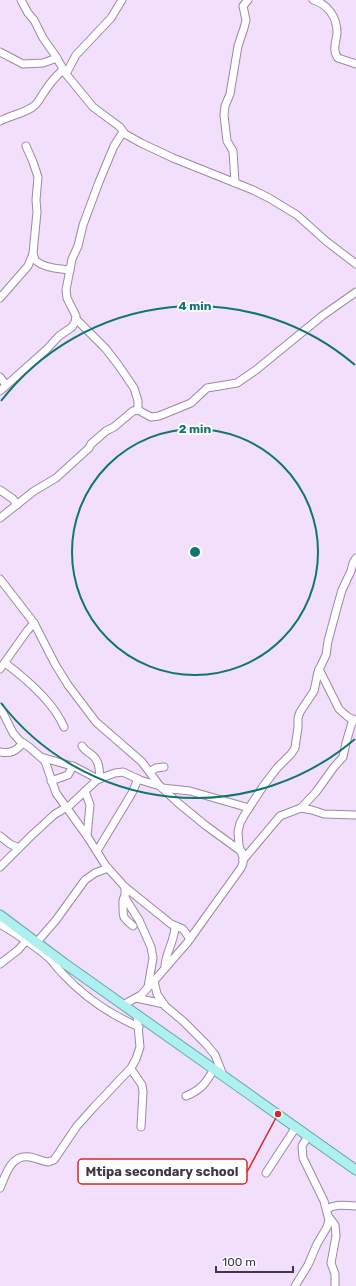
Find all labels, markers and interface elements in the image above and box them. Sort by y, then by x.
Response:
text: 4 min [179,299,212,313]
text: 2 min [179,422,212,436]
centre of rings [188,545,202,559]
callout: Mtipa secondary school [78,1159,247,1184]
text: Mtipa secondary school [86,1164,238,1179]
scale bar [216,1248,293,1274]
text: 100 m [222,1255,256,1269]

